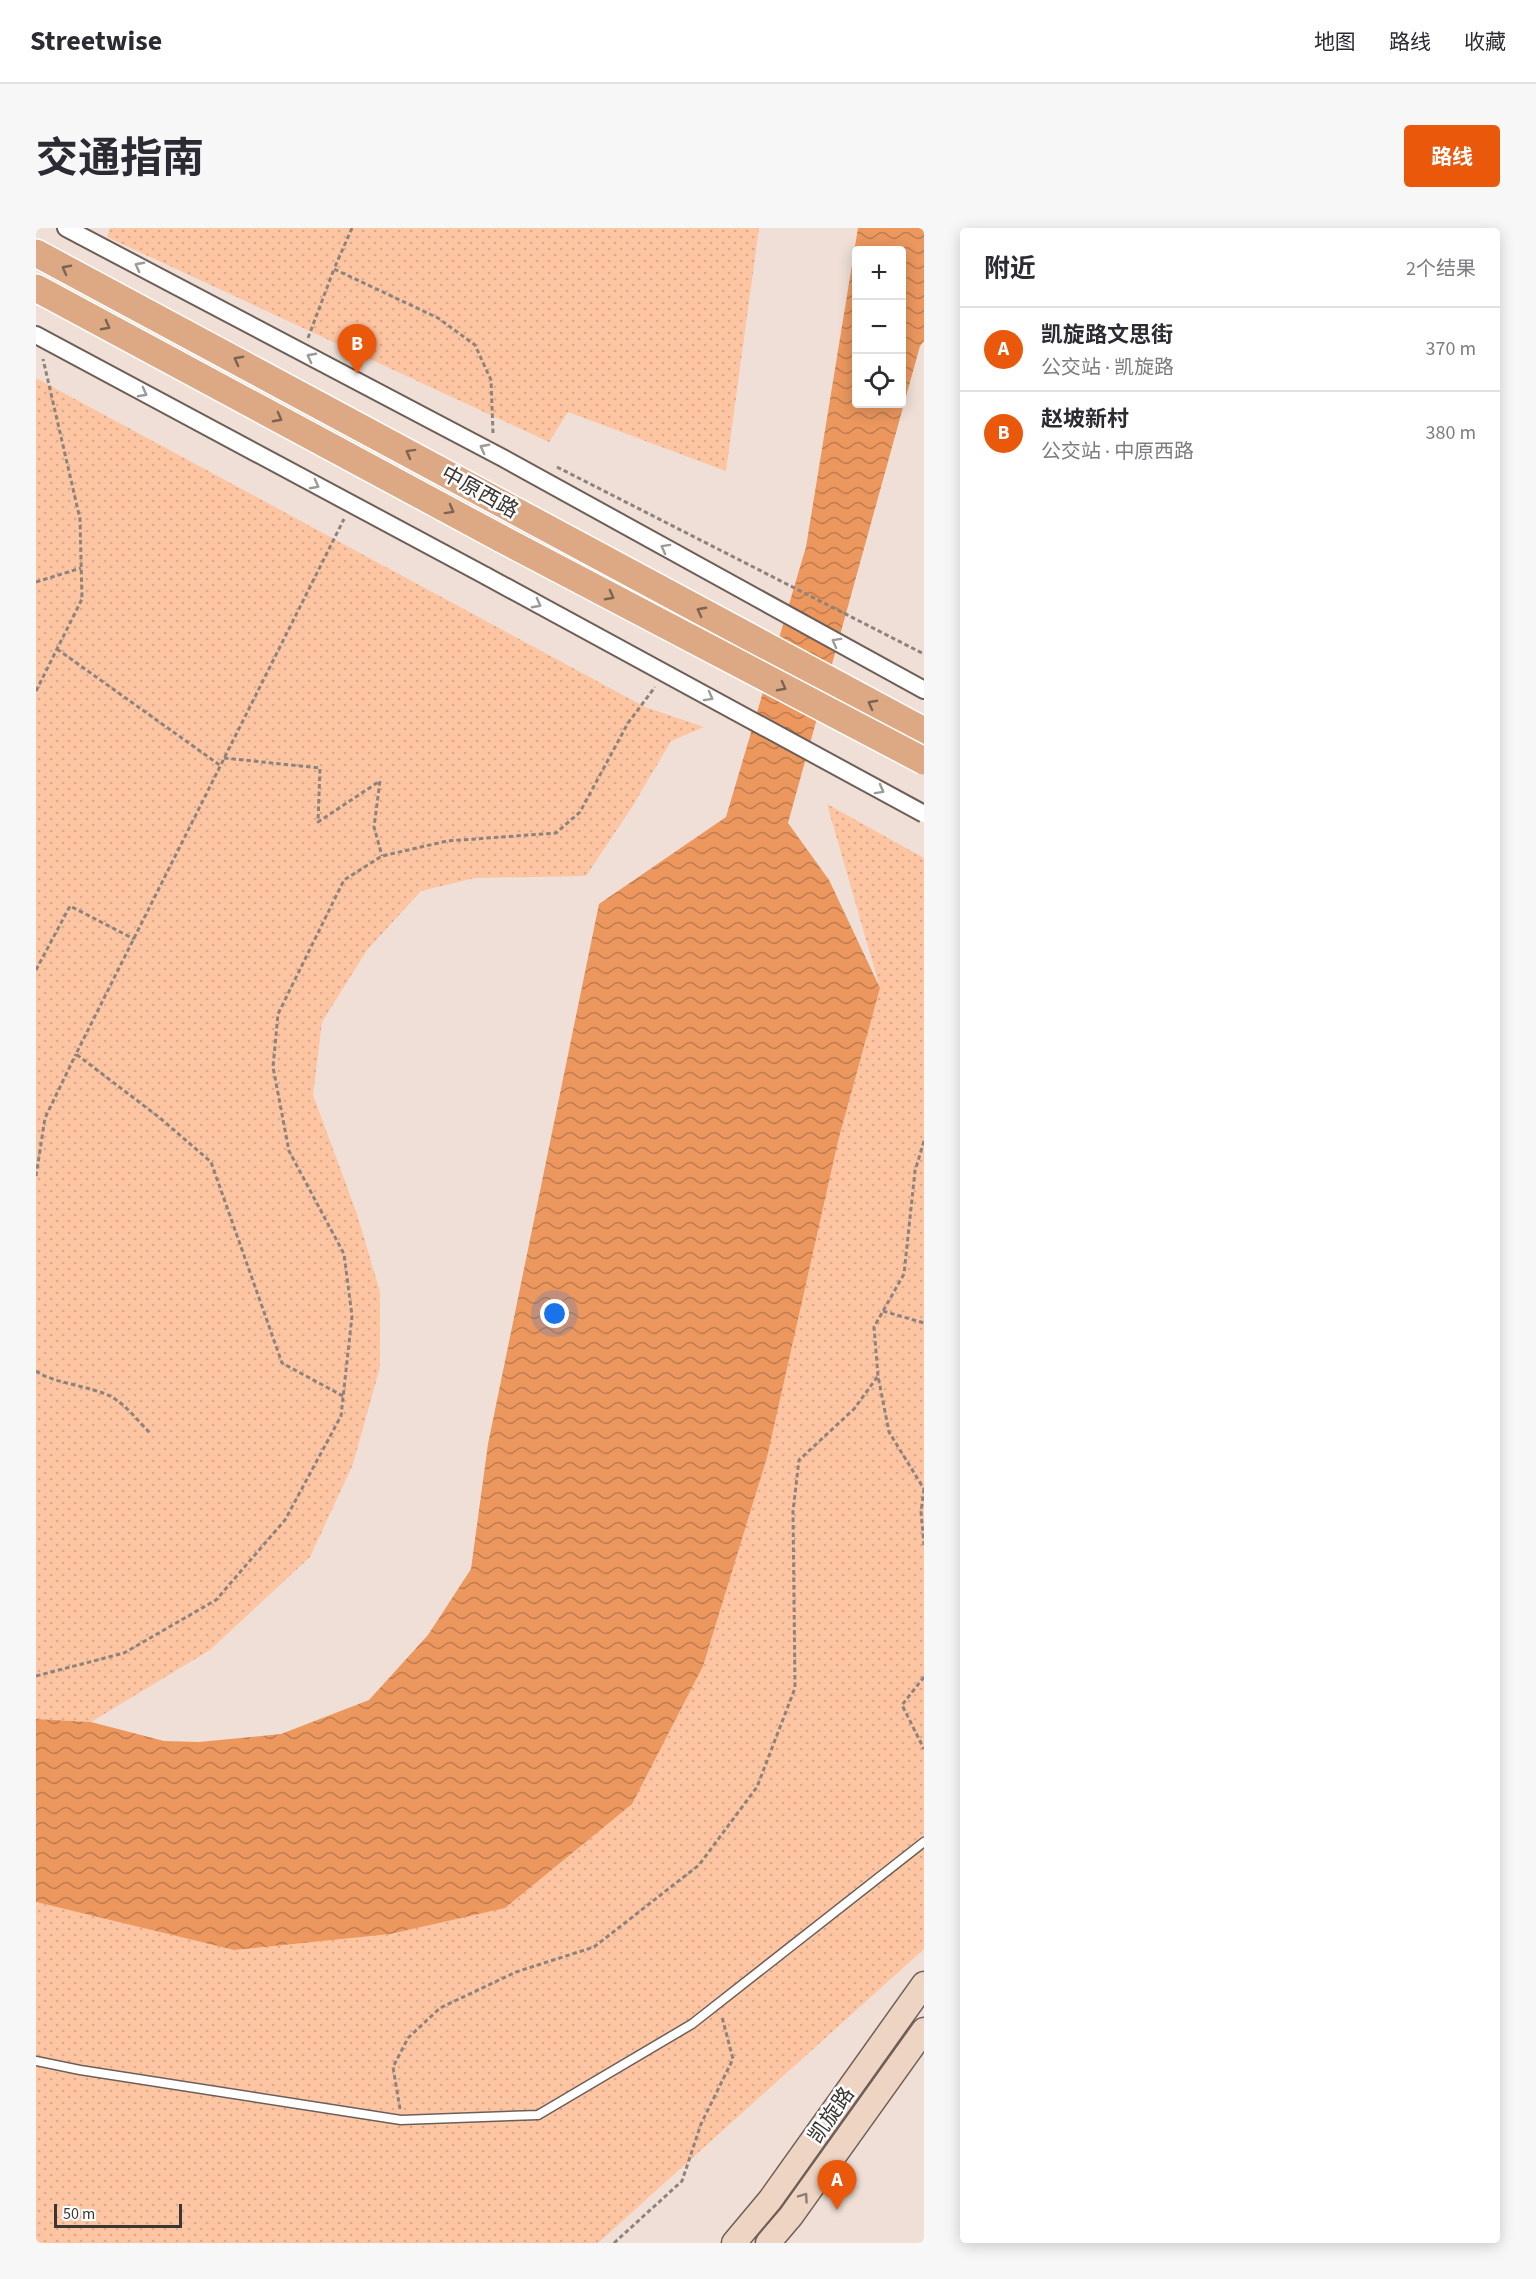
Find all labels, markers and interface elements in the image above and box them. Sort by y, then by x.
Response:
text: Streetwise [30,21,162,61]
text: 地图 [1314,27,1356,57]
text: 路线 [1389,27,1431,57]
text: 收藏 [1464,27,1506,57]
button: 路线 [1404,125,1500,187]
text: 交通指南 [36,129,204,189]
map controls [852,246,906,408]
button: + [852,246,906,300]
text: 附近 [984,250,1036,287]
text: 2个结果 [1406,255,1476,283]
one-way arrow [134,262,145,273]
one-way arrow [62,265,72,276]
button: − [852,300,906,354]
one-way arrow [100,319,111,330]
text: 凯旋路文思街 [1041,319,1173,351]
pin: B [338,324,376,374]
text: A [998,335,1009,363]
text: 370 m [1426,335,1476,363]
one-way arrow [307,353,317,364]
button: locate [852,354,906,408]
text: 公交站 · 凯旋路 [1041,354,1174,382]
one-way arrow [234,356,244,367]
one-way arrow [137,385,148,397]
text: 赵坡新村 [1041,403,1129,435]
one-way arrow [272,411,282,422]
text: B [997,419,1010,447]
text: 380 m [1426,419,1476,447]
text: 公交站 · 中原西路 [1041,438,1194,466]
one-way arrow [479,444,490,455]
one-way arrow [405,449,416,460]
street label: 中原西路 [436,459,524,525]
one-way arrow [309,477,320,489]
one-way arrow [443,503,454,515]
one-way arrow [661,544,671,555]
one-way arrow [603,589,614,600]
one-way arrow [531,597,542,608]
one-way arrow [696,607,707,618]
one-way arrow [832,638,842,649]
one-way arrow [776,680,786,691]
one-way arrow [702,690,713,701]
one-way arrow [868,700,879,711]
one-way arrow [874,783,884,794]
your location [540,1299,569,1328]
street label: 凯旋路 [801,2081,861,2149]
pin: A [818,2160,856,2210]
one-way arrow [797,2193,808,2204]
scale bar [54,2201,182,2228]
text: 50 m [63,2203,95,2225]

